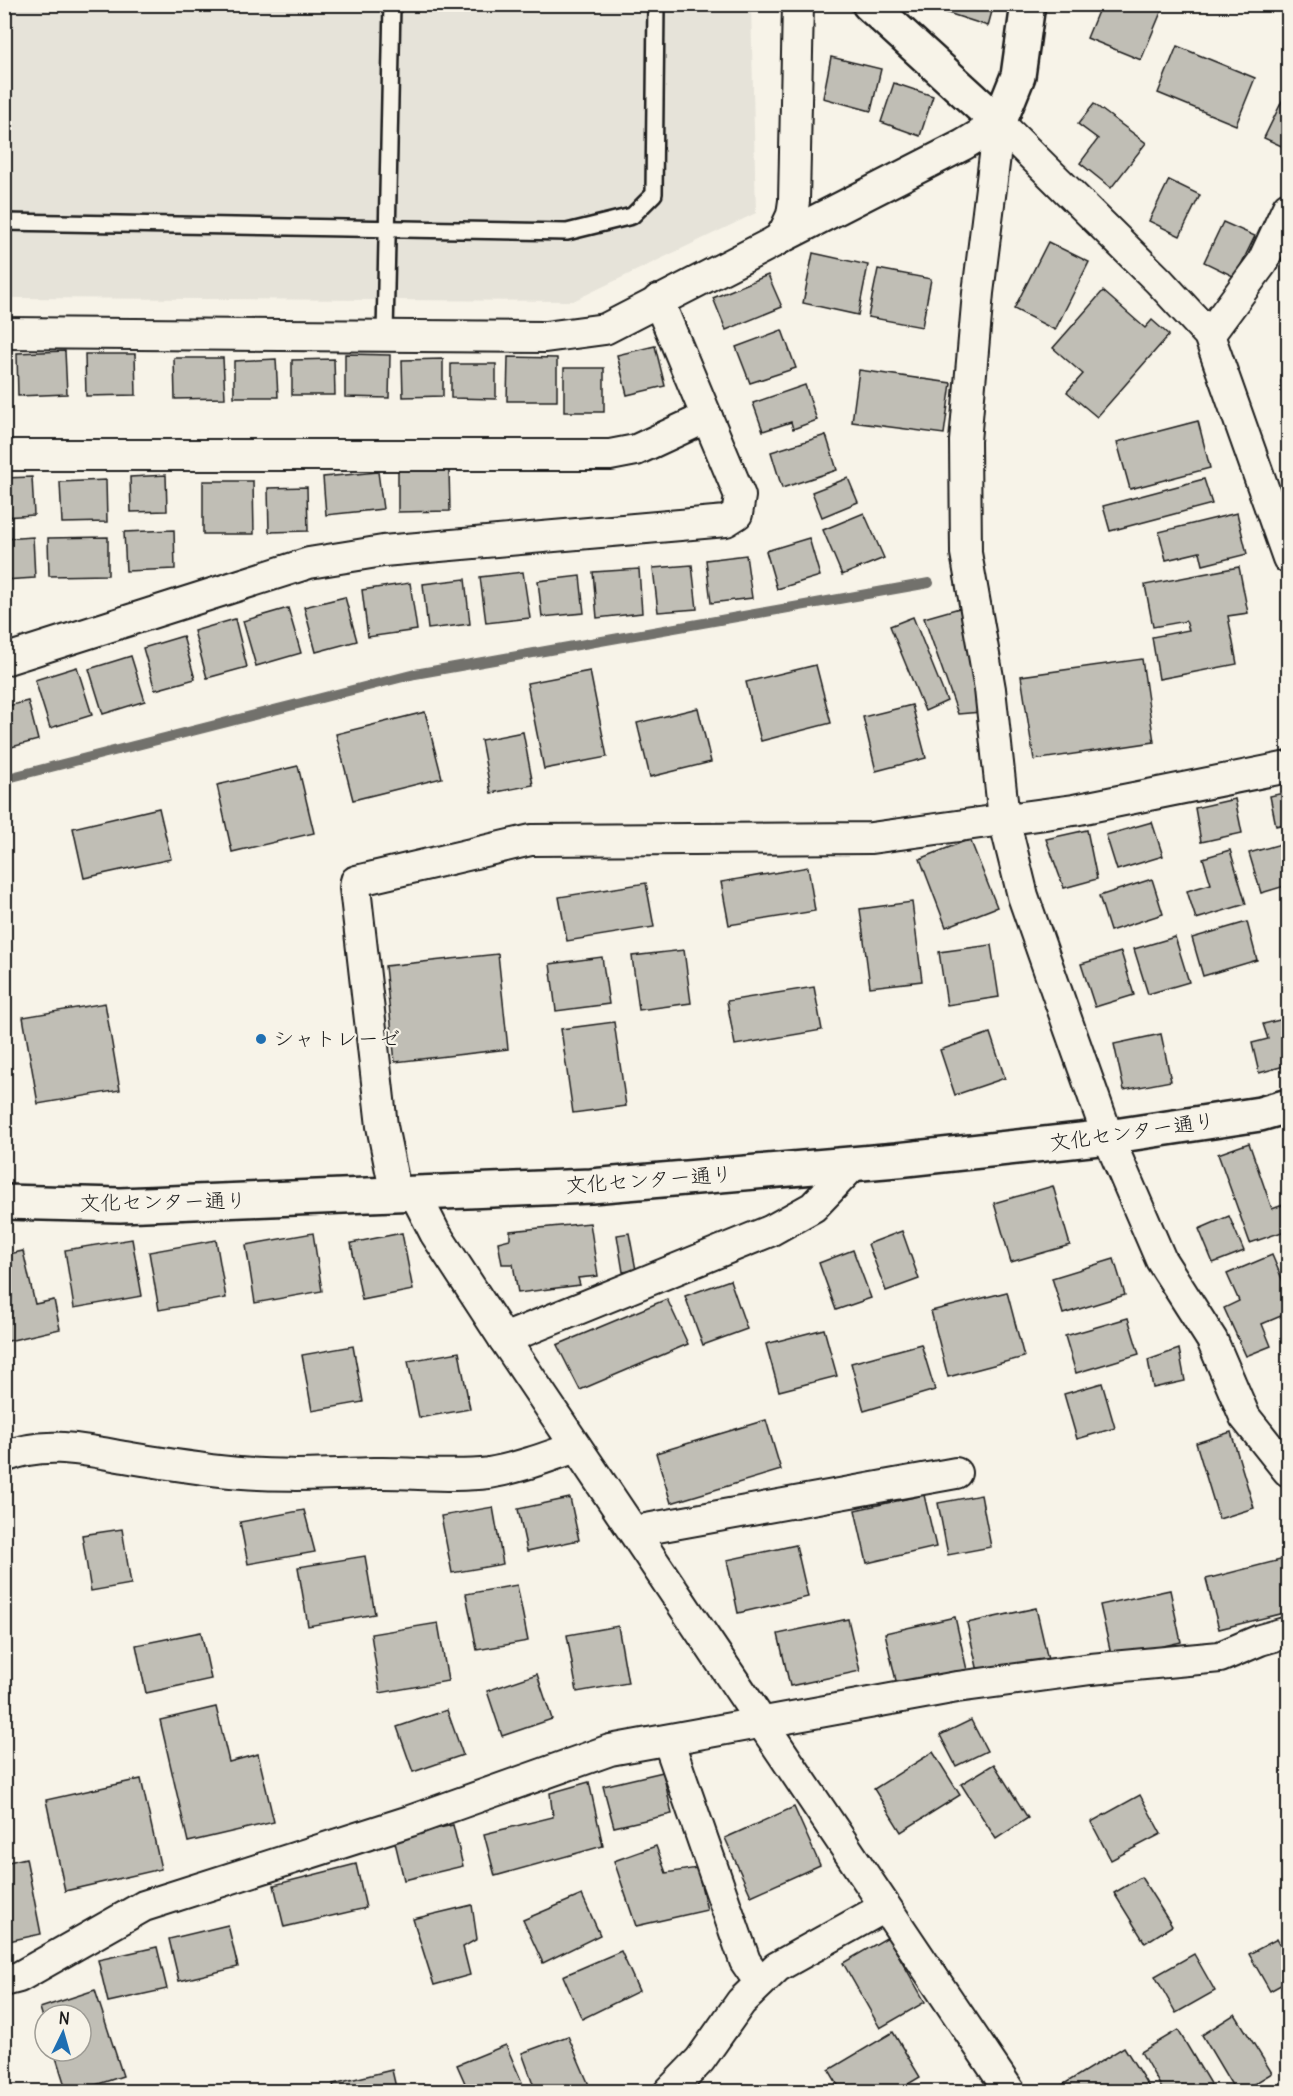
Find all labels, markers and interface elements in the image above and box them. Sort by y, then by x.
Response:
place label: シャトレーゼ [273,1025,400,1052]
marker: シャトレーゼ [254,1032,268,1046]
street label: 文化センター通り [1047,1107,1217,1157]
street label: 文化センター通り [565,1160,733,1199]
street label: 文化センター通り [79,1187,247,1216]
north arrow [33,2003,93,2063]
text: N [58,2008,71,2029]

